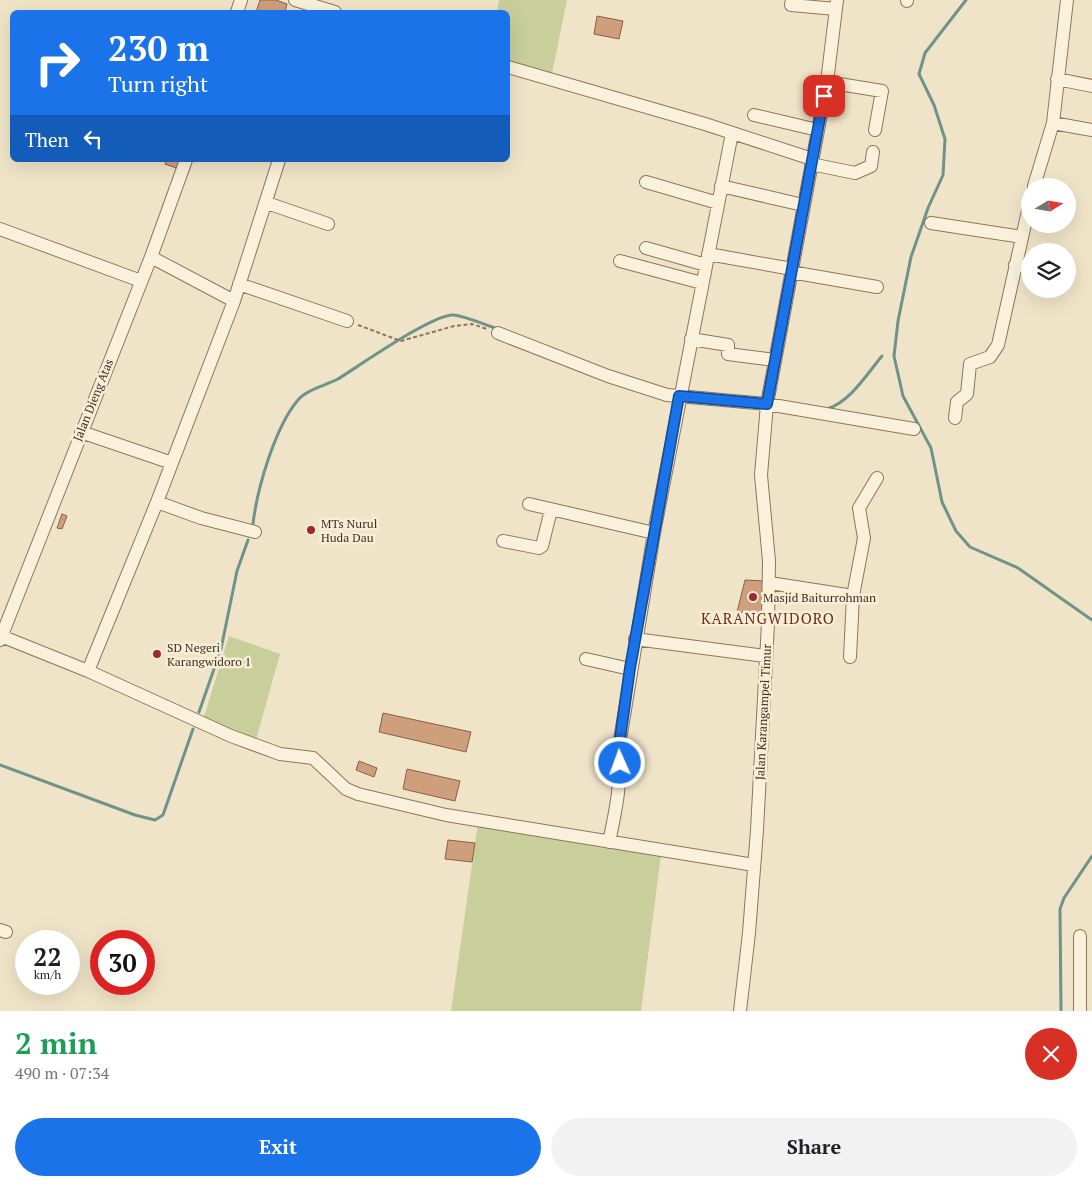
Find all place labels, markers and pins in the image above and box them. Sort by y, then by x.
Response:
pin [803,75,845,117]
place label: MTs Nurul Huda Dau [321,516,378,545]
marker: MTs Nurul Huda Dau [305,524,317,536]
place label: Masjid Baiturrohman [763,590,876,605]
marker: Masjid Baiturrohman [747,591,759,603]
place label: SD Negeri Karangwidoro 1 [167,640,251,669]
marker: SD Negeri Karangwidoro 1 [151,648,163,660]

